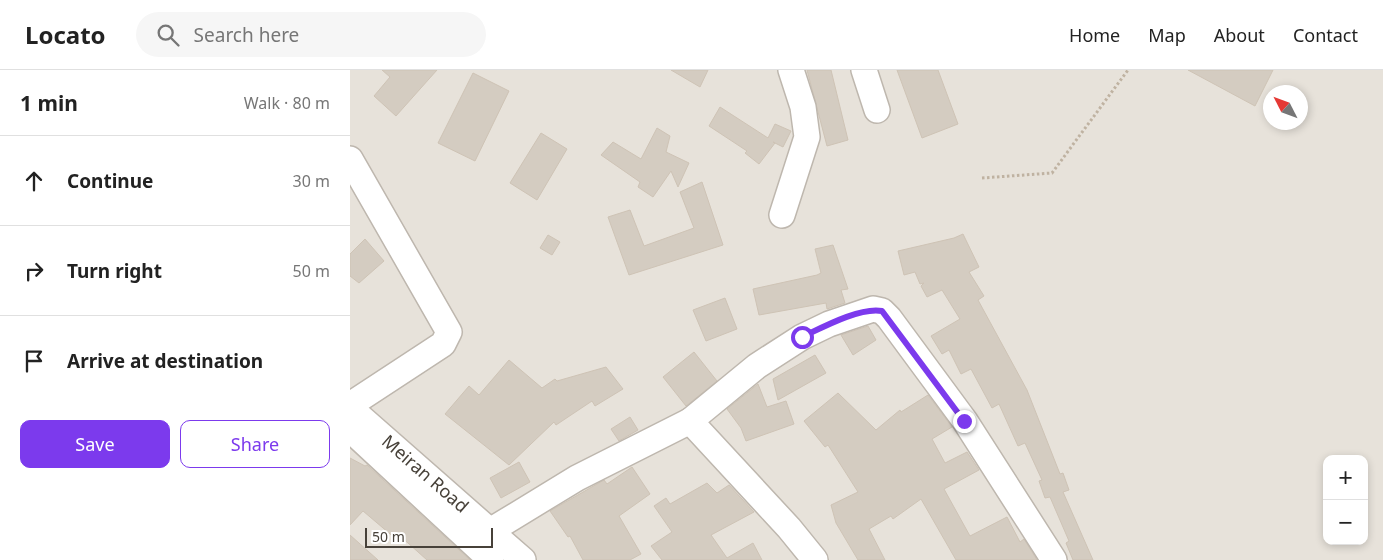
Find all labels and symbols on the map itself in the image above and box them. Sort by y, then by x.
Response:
north arrow [1263,85,1308,130]
route start [791,326,814,349]
route end [953,410,976,433]
street label: Meiran Road [377,429,474,518]
scale bar [365,525,492,548]

